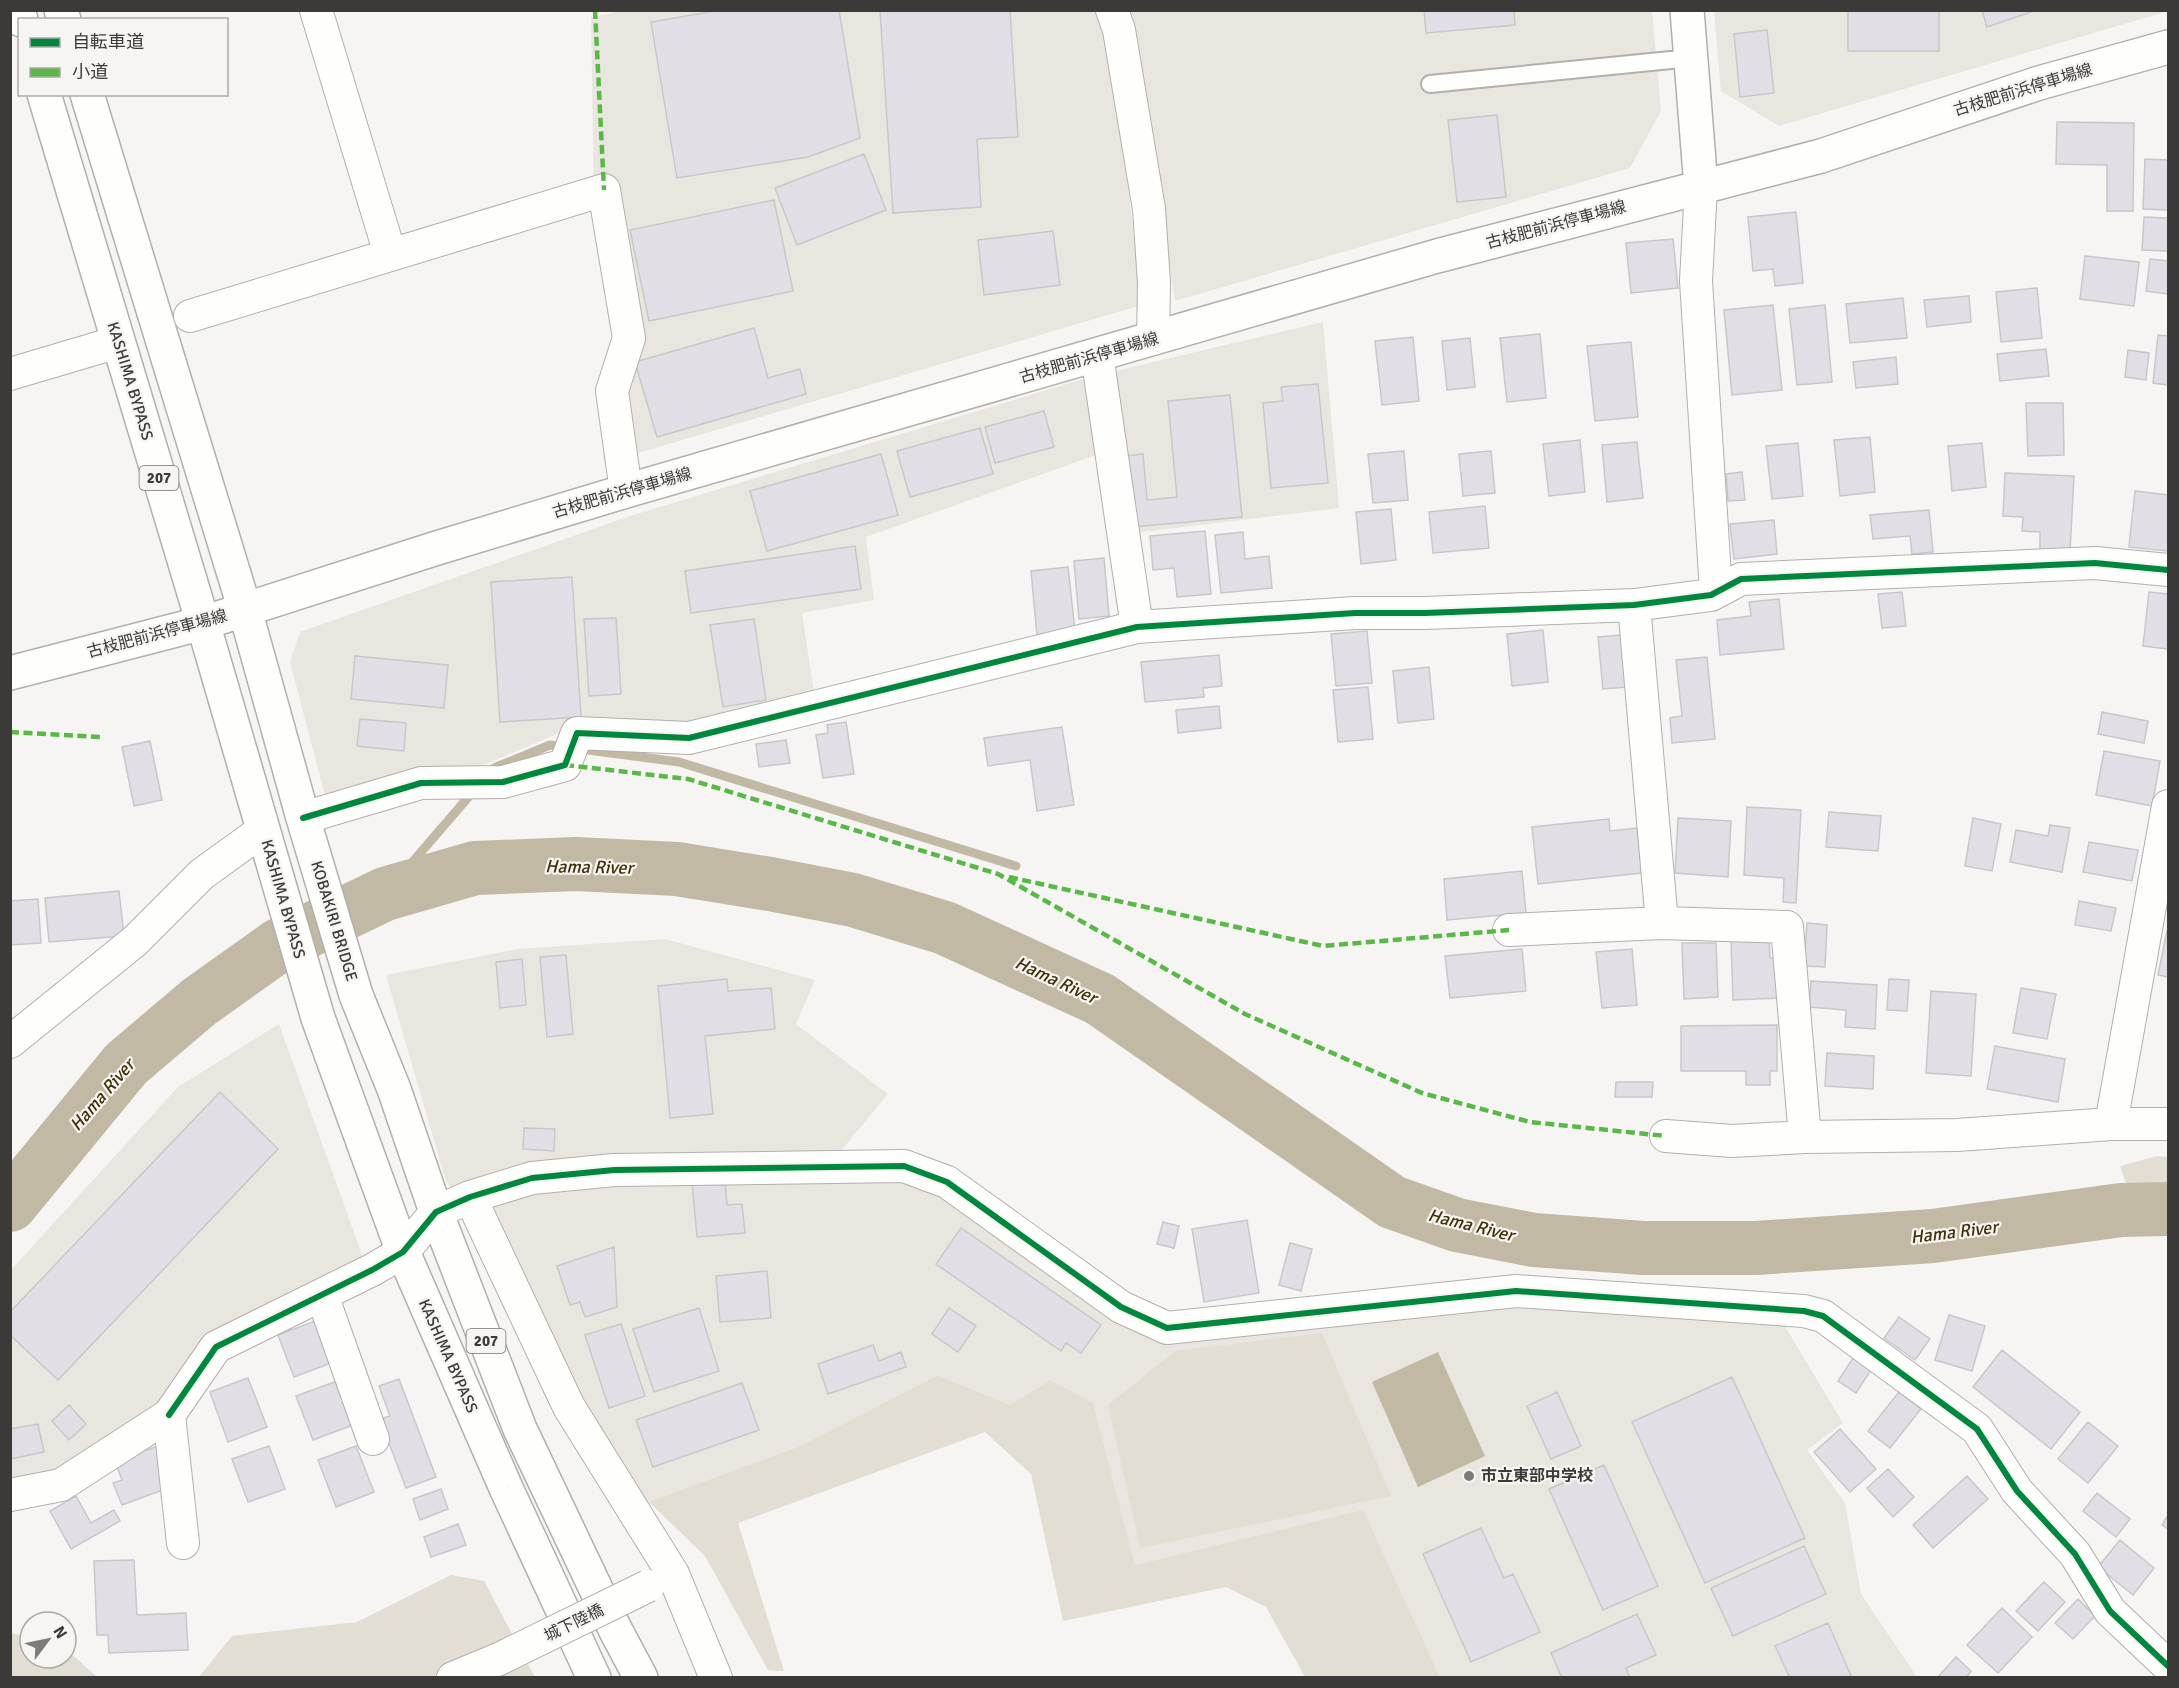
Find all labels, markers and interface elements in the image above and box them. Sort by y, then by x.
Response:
legend [18,18,228,96]
text: 自転車道 [72,31,144,53]
street label: 古枝肥前浜停車場線 [1951,59,2095,121]
text: 小道 [72,61,108,83]
street label: 古枝肥前浜停車場線 [1484,197,1628,253]
street label: KASHIMA BYPASS [102,319,158,443]
street label: 古枝肥前浜停車場線 [1017,329,1161,387]
street label: 古枝肥前浜停車場線 [550,464,694,522]
road number: 207 [140,466,178,490]
street label: 古枝肥前浜停車場線 [85,606,229,662]
street label: KASHIMA BYPASS [256,837,310,961]
water label: Hama River [545,855,635,879]
street label: KOBAKIRI BRIDGE [306,858,362,984]
water label: Hama River [1012,951,1103,1010]
water label: Hama River [65,1053,141,1135]
water label: Hama River [1426,1204,1519,1247]
water label: Hama River [1909,1215,2001,1248]
street label: KASHIMA BYPASS [414,1296,482,1416]
road number: 207 [466,1329,506,1353]
place label: 市立東部中学校 [1481,1466,1593,1486]
marker: 市立東部中学校 [1462,1469,1476,1483]
street label: 城下陸橋 [541,1600,607,1646]
north arrow [18,1610,78,1670]
text: N [48,1623,71,1643]

